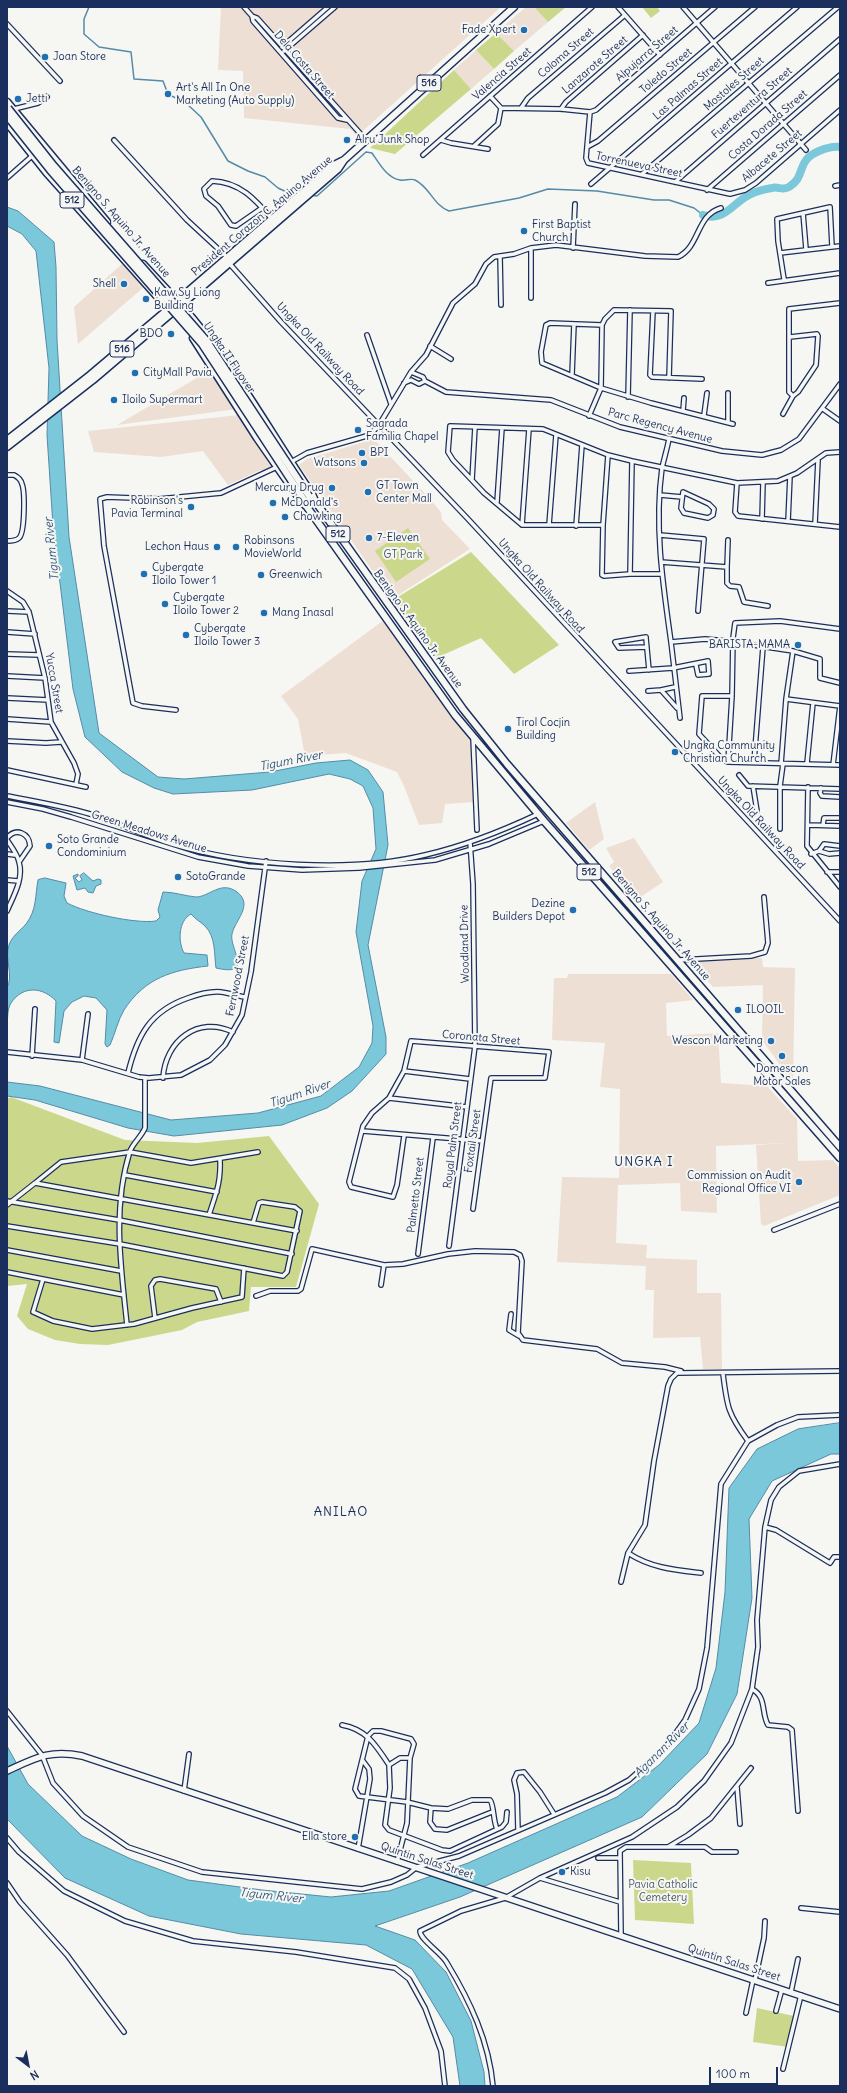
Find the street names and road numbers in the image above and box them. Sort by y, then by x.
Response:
street label: Alpujarra Street [613,23,681,85]
street label: Coloma Street [535,25,597,81]
street label: Dela Costa Street [271,28,337,102]
street label: Lanzarote Street [560,33,630,97]
street label: Valencia Street [470,45,534,103]
street label: Toledo Street [637,45,695,97]
street label: Mostoles Street [701,54,767,114]
street label: Las Palmas Street [651,55,725,123]
street label: Fuerteventura Street [709,64,795,142]
road number: 516 [417,75,441,91]
street label: Costa Dorada Street [726,87,810,163]
street label: Albacete Street [739,127,805,185]
street label: Torrenueva Street [595,149,683,181]
street label: President Corazon C. Aquino Avenue [189,153,335,279]
street label: Benigno S. Aquino Jr. Avenue [69,164,173,280]
road number: 512 [60,192,84,208]
street label: Ungka Old Railway Road [274,300,366,398]
street label: Ungka II Flyover [200,320,258,396]
road number: 516 [110,341,134,357]
street label: Parc Regency Avenue [606,406,714,446]
road number: 512 [326,526,350,542]
street label: Ungka Old Railway Road [495,536,587,636]
street label: Benigno S. Aquino Jr. Avenue [371,567,465,691]
street label: Yucca Street [42,652,66,714]
street label: Ungka Old Railway Road [715,774,807,872]
street label: Green Meadows Avenue [90,808,208,856]
road number: 512 [577,864,601,880]
street label: Benigno S. Aquino Jr. Avenue [609,867,713,983]
street label: Woodland Drive [458,905,472,983]
street label: Fernwood Street [224,935,252,1017]
street label: Coronata Street [441,1028,521,1048]
street label: Royal Palm Street [441,1101,465,1189]
street label: Foxtail Street [462,1108,484,1174]
street label: Palmetto Street [405,1156,427,1234]
street label: Quintin Salas Street [379,1840,475,1882]
street label: Quintin Salas Street [686,1942,782,1984]

